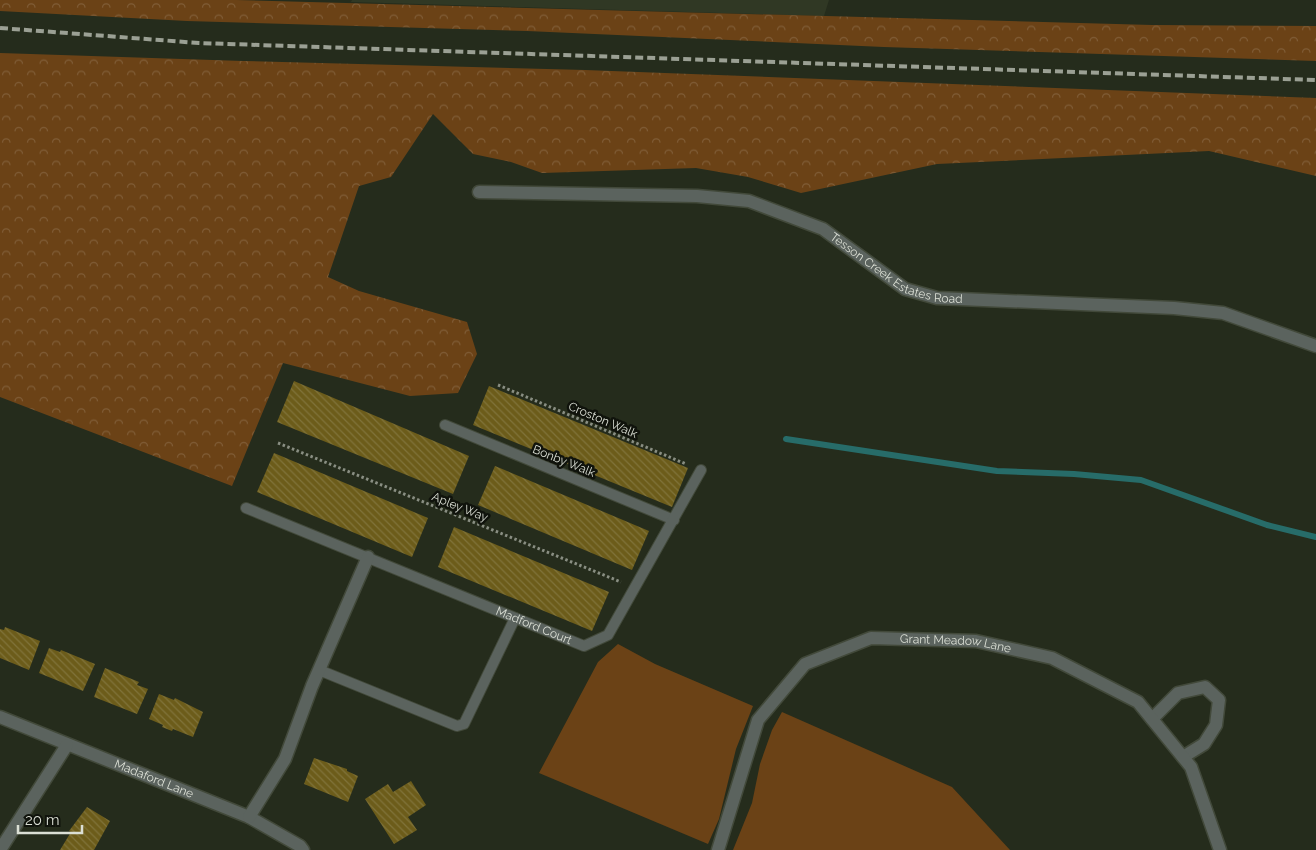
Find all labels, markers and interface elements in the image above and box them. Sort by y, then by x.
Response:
street label: Tesson Creek Estates Road [827,230,963,306]
street label: Croston Walk [566,399,640,441]
street label: Bonby Walk [531,442,598,480]
street label: Apley Way [430,489,491,525]
street label: Madford Court [494,604,574,647]
street label: Grant Meadow Lane [900,632,1012,656]
street label: Madaford Lane [112,757,196,801]
scale bar [18,802,81,834]
text: 20 m [25,811,60,829]

